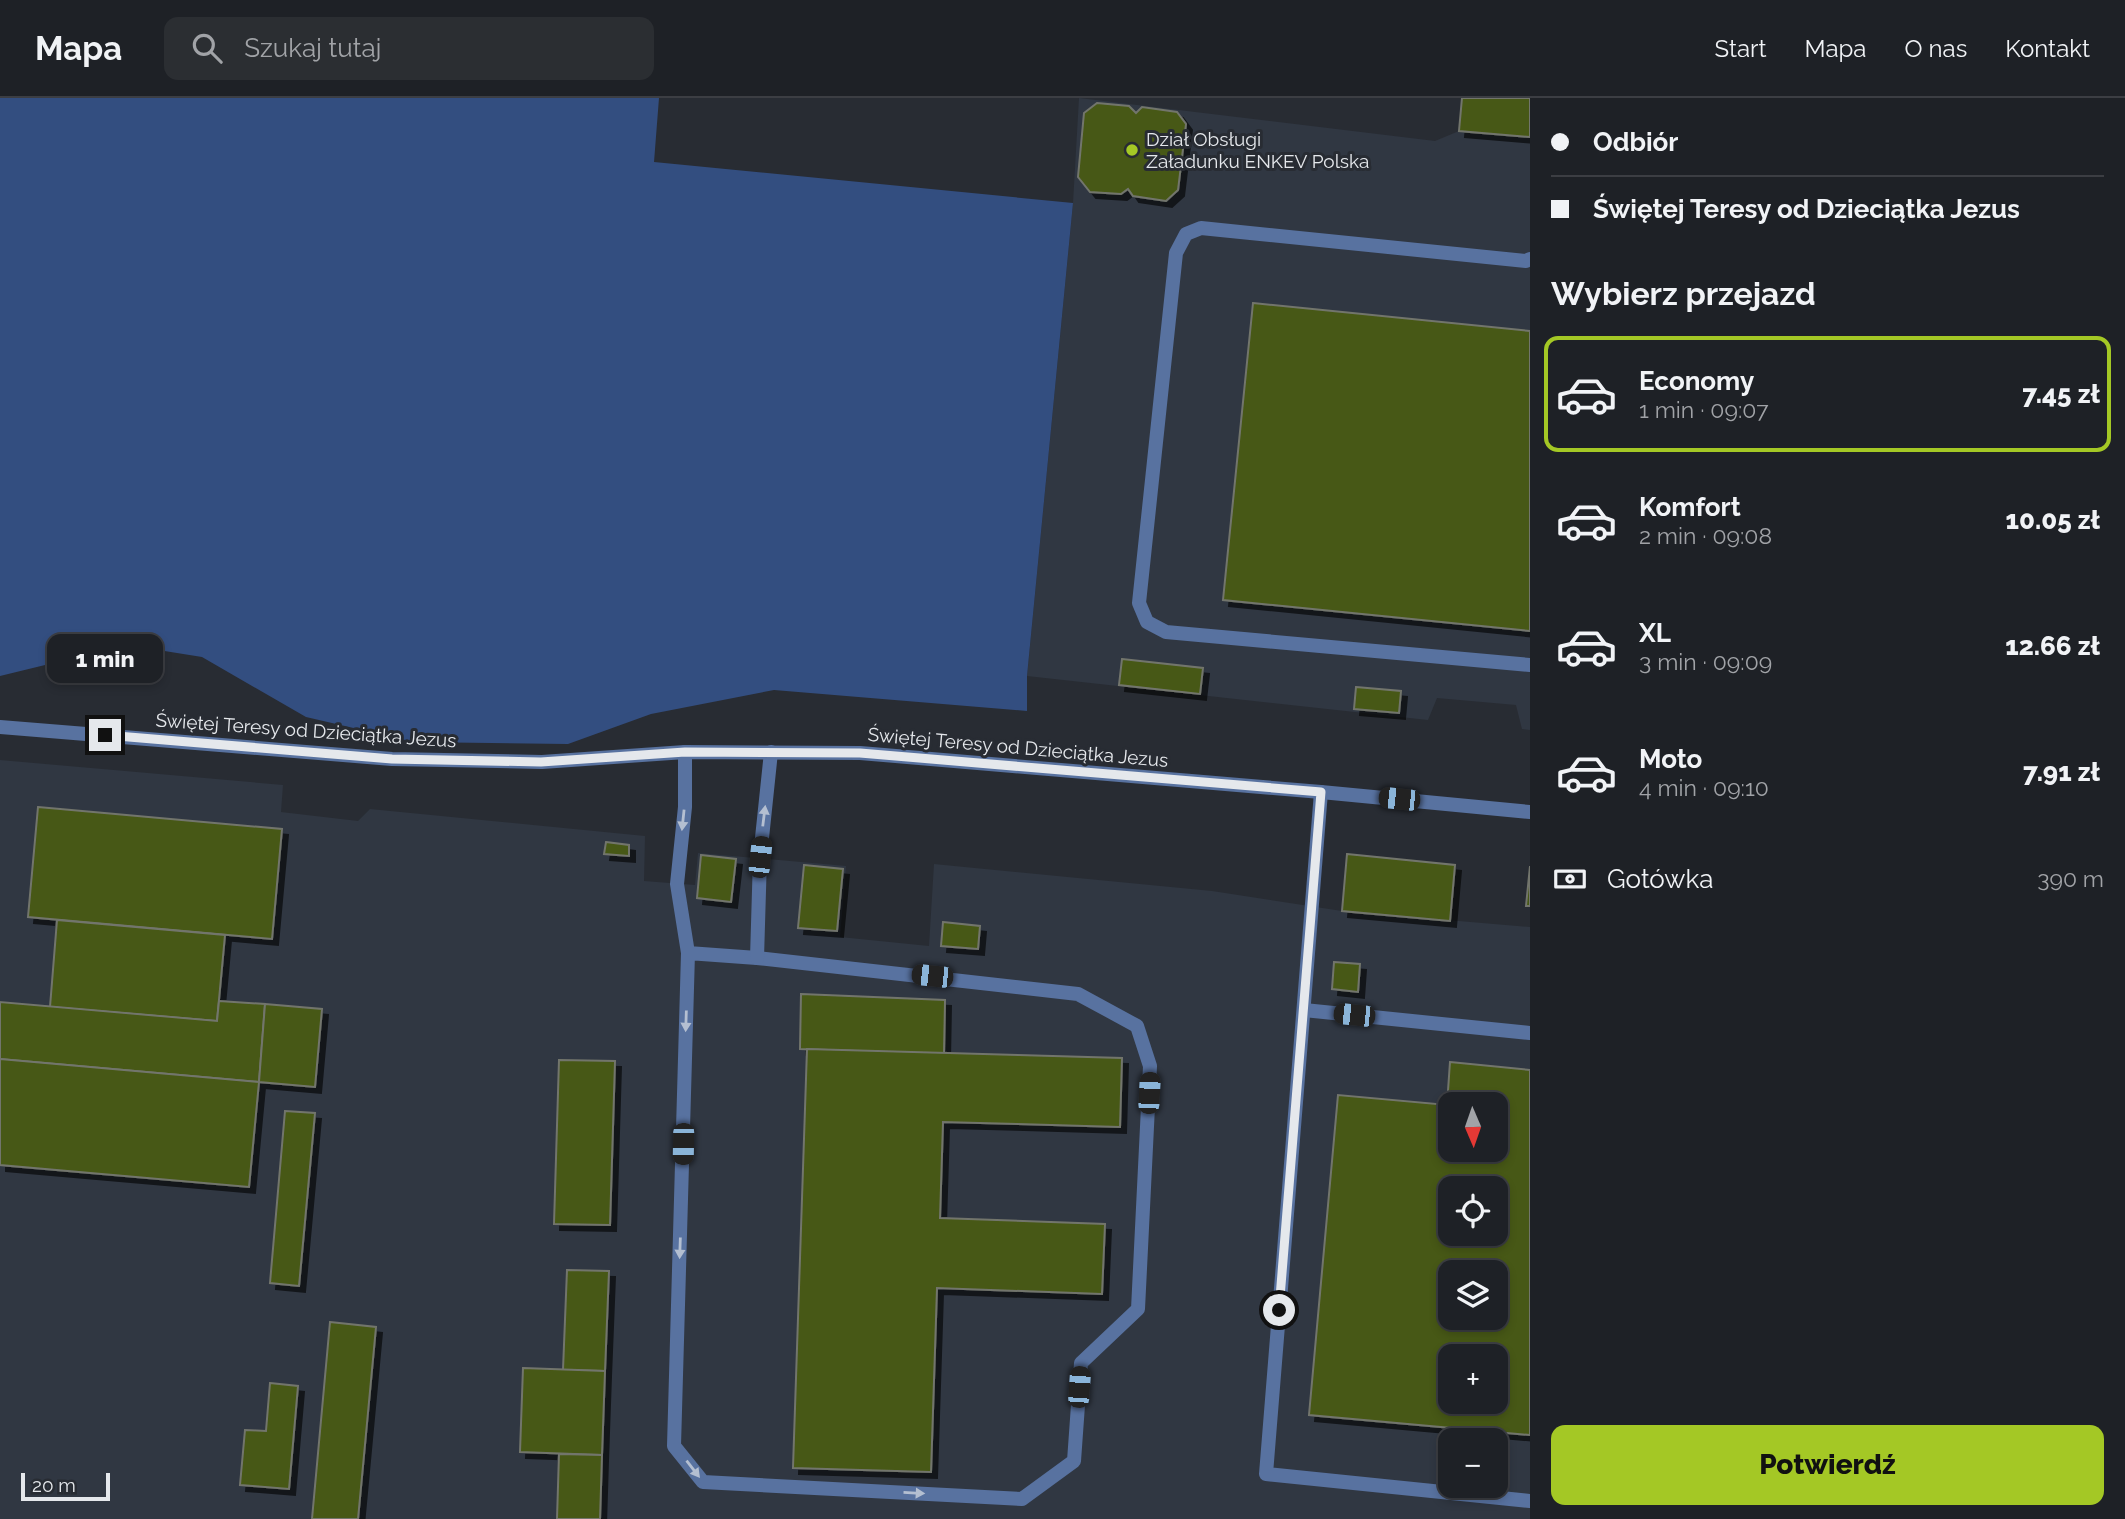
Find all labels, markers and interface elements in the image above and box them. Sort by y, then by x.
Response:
search box [164,17,654,80]
text: Mapa [35,29,122,68]
icon: search [188,29,226,67]
text: Szukaj tutaj [244,33,381,63]
text: Start [1715,34,1767,63]
text: Mapa [1805,34,1866,63]
text: O nas [1904,34,1967,63]
text: Kontakt [2005,34,2090,63]
text: Odbiór [1593,127,1678,157]
place label: Dział Obsługi Załadunku ENKEV Polska [1146,128,1369,172]
marker: Dział Obsługi Załadunku ENKEV Polska [1124,142,1140,158]
text: Świętej Teresy od Dzieciątka Jezus [1593,194,2020,224]
text: Wybierz przejazd [1551,275,1816,312]
icon: car [1555,363,1618,426]
text: Economy [1639,366,1754,396]
text: 7.45 zł [2022,379,2100,409]
text: 1 min · 09:07 [1639,396,1768,423]
icon: car [1555,489,1618,552]
text: Komfort [1639,492,1741,522]
text: 10.05 zł [2006,505,2100,535]
text: 2 min · 09:08 [1639,522,1772,549]
icon: car [1555,615,1618,678]
text: XL [1639,618,1671,648]
text: 12.66 zł [2005,631,2100,661]
callout: 1 min [47,634,163,682]
text: 1 min [75,645,135,672]
text: 3 min · 09:09 [1639,648,1772,675]
street label: Świętej Teresy od Dzieciątka Jezus [155,709,457,751]
route end [89,719,121,751]
street label: Świętej Teresy od Dzieciątka Jezus [867,723,1169,771]
icon: car [1555,741,1618,804]
text: Moto [1639,744,1702,774]
text: 7.91 zł [2023,757,2100,787]
text: 4 min · 09:10 [1639,774,1769,801]
car [1378,786,1421,812]
one-way arrow [759,805,770,827]
one-way arrow [678,809,689,831]
car [748,835,773,879]
icon: cash [1551,860,1589,898]
text: Gotówka [1607,864,1713,894]
text: 390 m [2037,865,2104,892]
car [911,963,954,989]
car [1333,1002,1376,1028]
one-way arrow [681,1010,692,1032]
car [1138,1071,1161,1115]
north arrow [1438,1092,1508,1162]
map controls [1438,1092,1508,1498]
car [673,1123,694,1165]
button: locate [1438,1176,1508,1246]
one-way arrow [674,1238,686,1260]
button: layers [1438,1260,1508,1330]
route start [1263,1294,1295,1326]
button: + [1438,1344,1508,1414]
car [1068,1365,1091,1409]
button: Potwierdź [1551,1425,2104,1505]
button: − [1438,1428,1508,1498]
one-way arrow [685,1461,700,1478]
scale bar [21,1470,110,1502]
text: 20 m [32,1474,76,1496]
one-way arrow [903,1488,925,1499]

